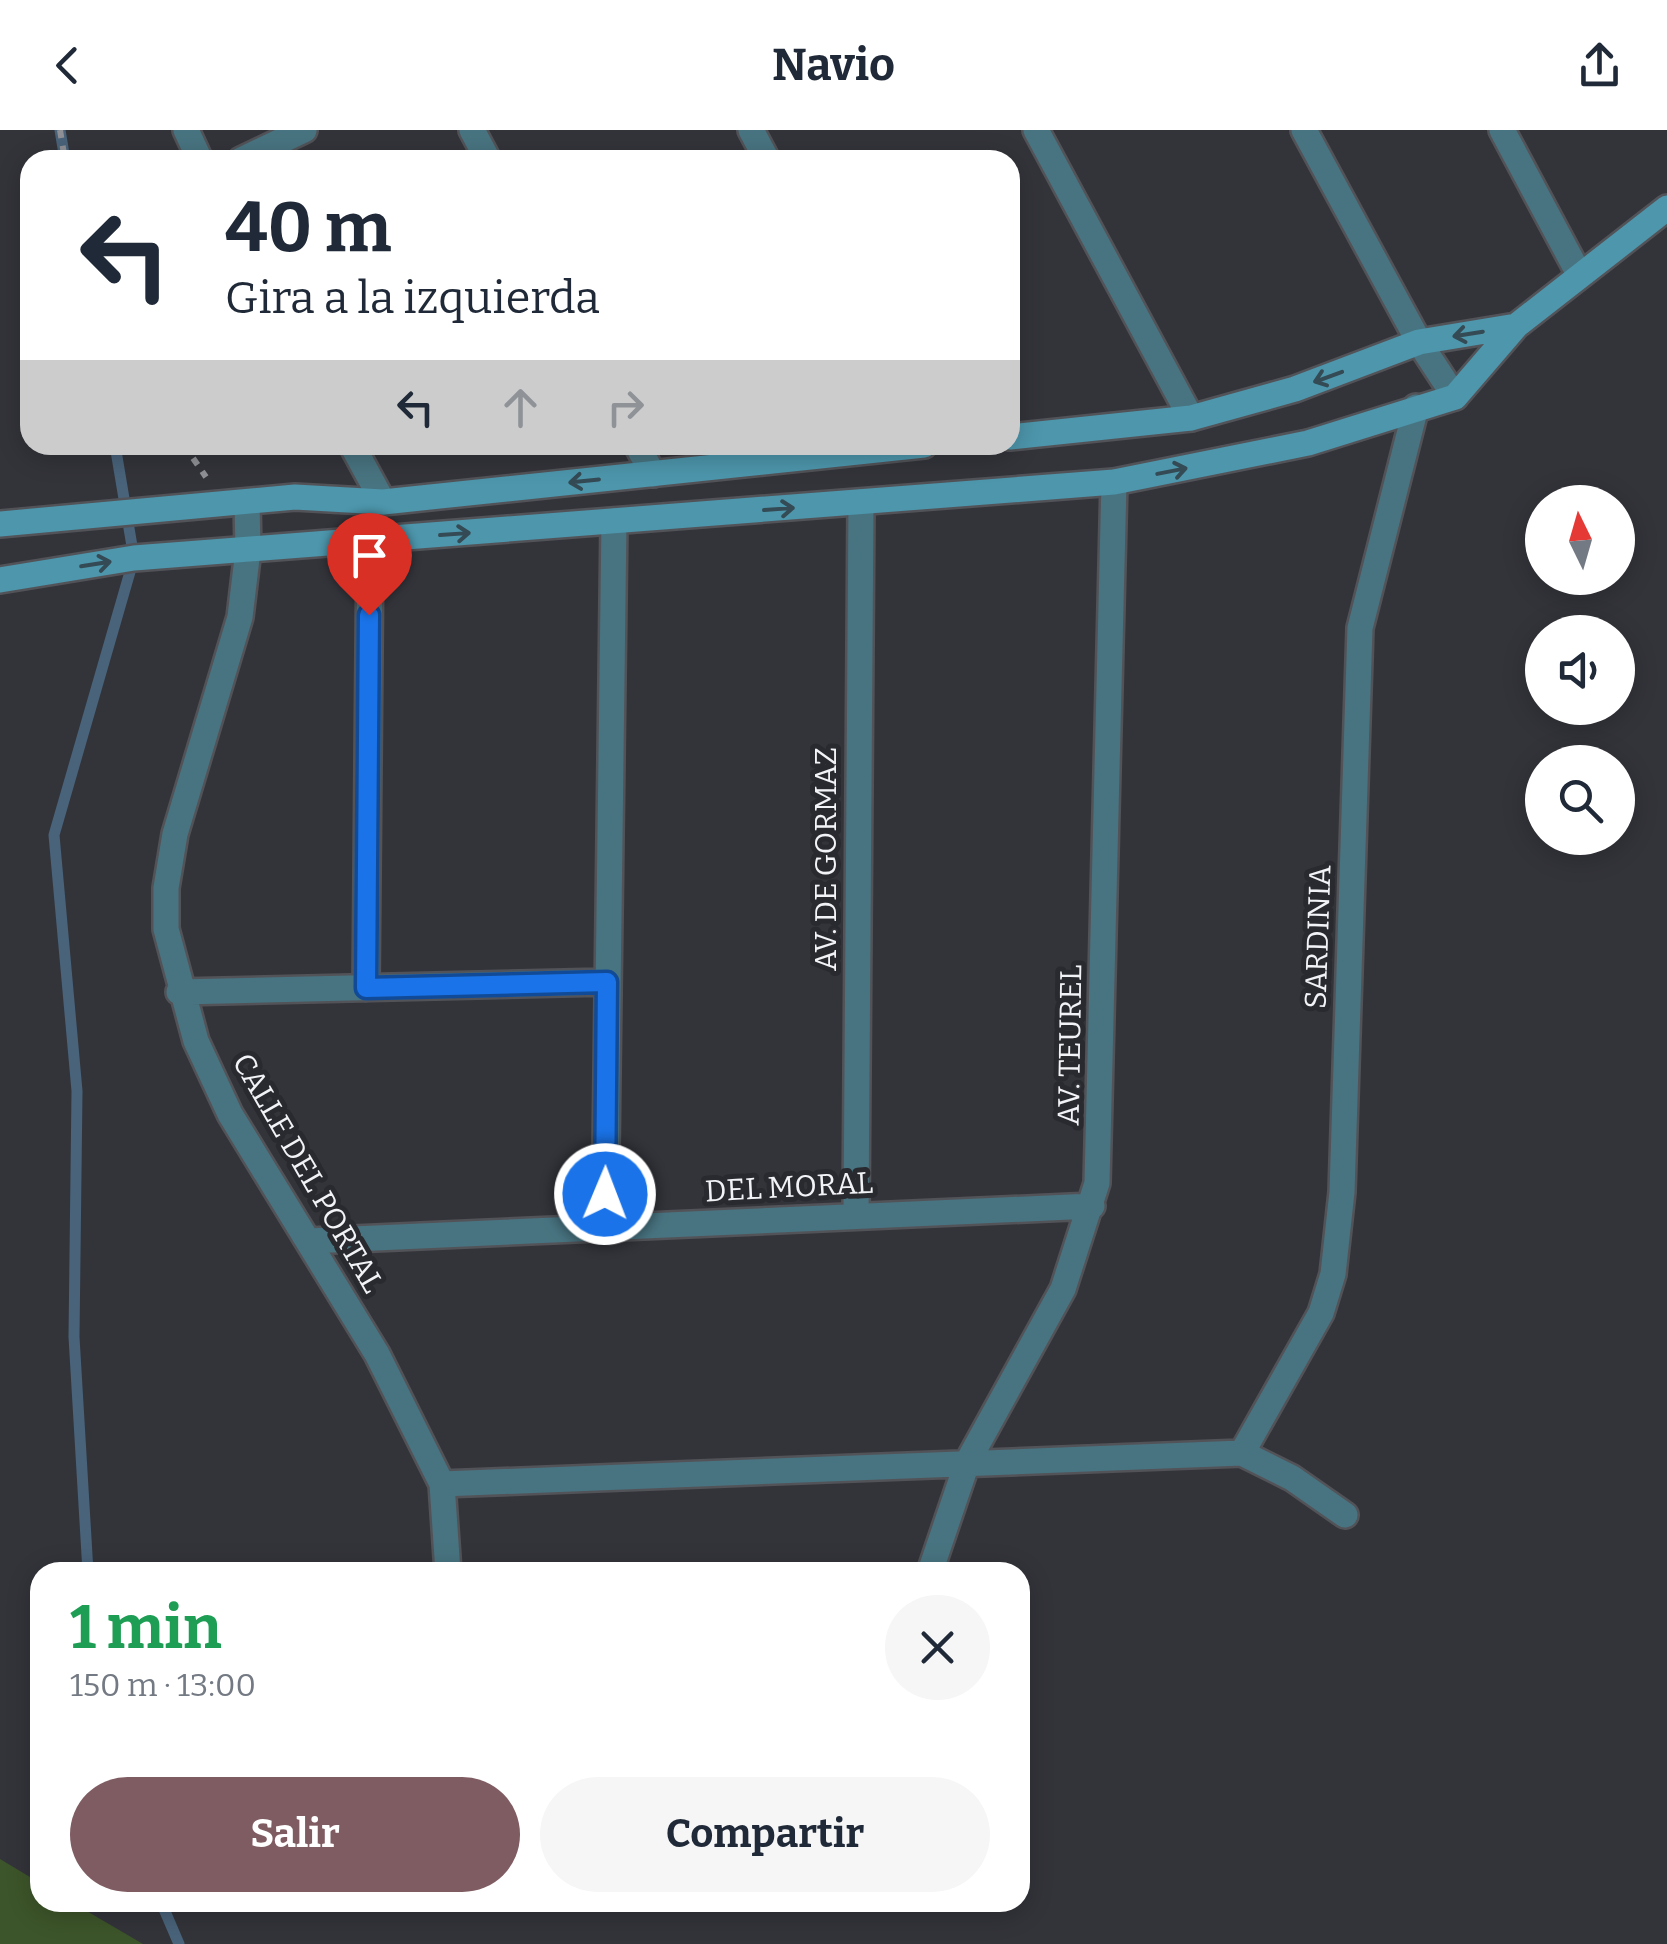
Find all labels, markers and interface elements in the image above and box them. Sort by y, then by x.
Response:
icon: back [40,38,95,93]
text: Navio [772,38,895,92]
icon: share [1572,38,1627,93]
text: 40 m [225,186,391,270]
icon: left [60,190,190,320]
text: Gira a la izquierda [225,271,600,325]
one-way arrow [1452,326,1484,344]
one-way arrow [1312,370,1344,388]
icon: left [388,380,443,435]
icon: ahead [493,380,548,435]
icon: right [598,380,653,435]
one-way arrow [1155,461,1188,480]
one-way arrow [568,472,600,491]
north arrow [1525,485,1635,595]
map controls [1525,485,1635,855]
one-way arrow [762,499,794,518]
pin [327,513,412,616]
one-way arrow [438,524,470,543]
icon: arrive [342,528,397,583]
one-way arrow [80,555,112,573]
button: sound [1525,615,1635,725]
button: search [1525,745,1635,855]
street label: AV. DE GORMAZ [808,747,844,971]
street label: SARDINIA [1298,864,1339,1009]
street label: AV. TEUREL [1051,964,1089,1126]
street label: CALLE DEL PORTAL [225,1047,391,1299]
position arrow [553,1142,657,1246]
street label: DEL MORAL [704,1165,874,1209]
text: 1 min [70,1592,222,1664]
button: close [885,1595,990,1700]
text: 150 m · 13:00 [70,1666,256,1704]
button: Salir [70,1777,520,1892]
button: Compartir [540,1777,990,1892]

